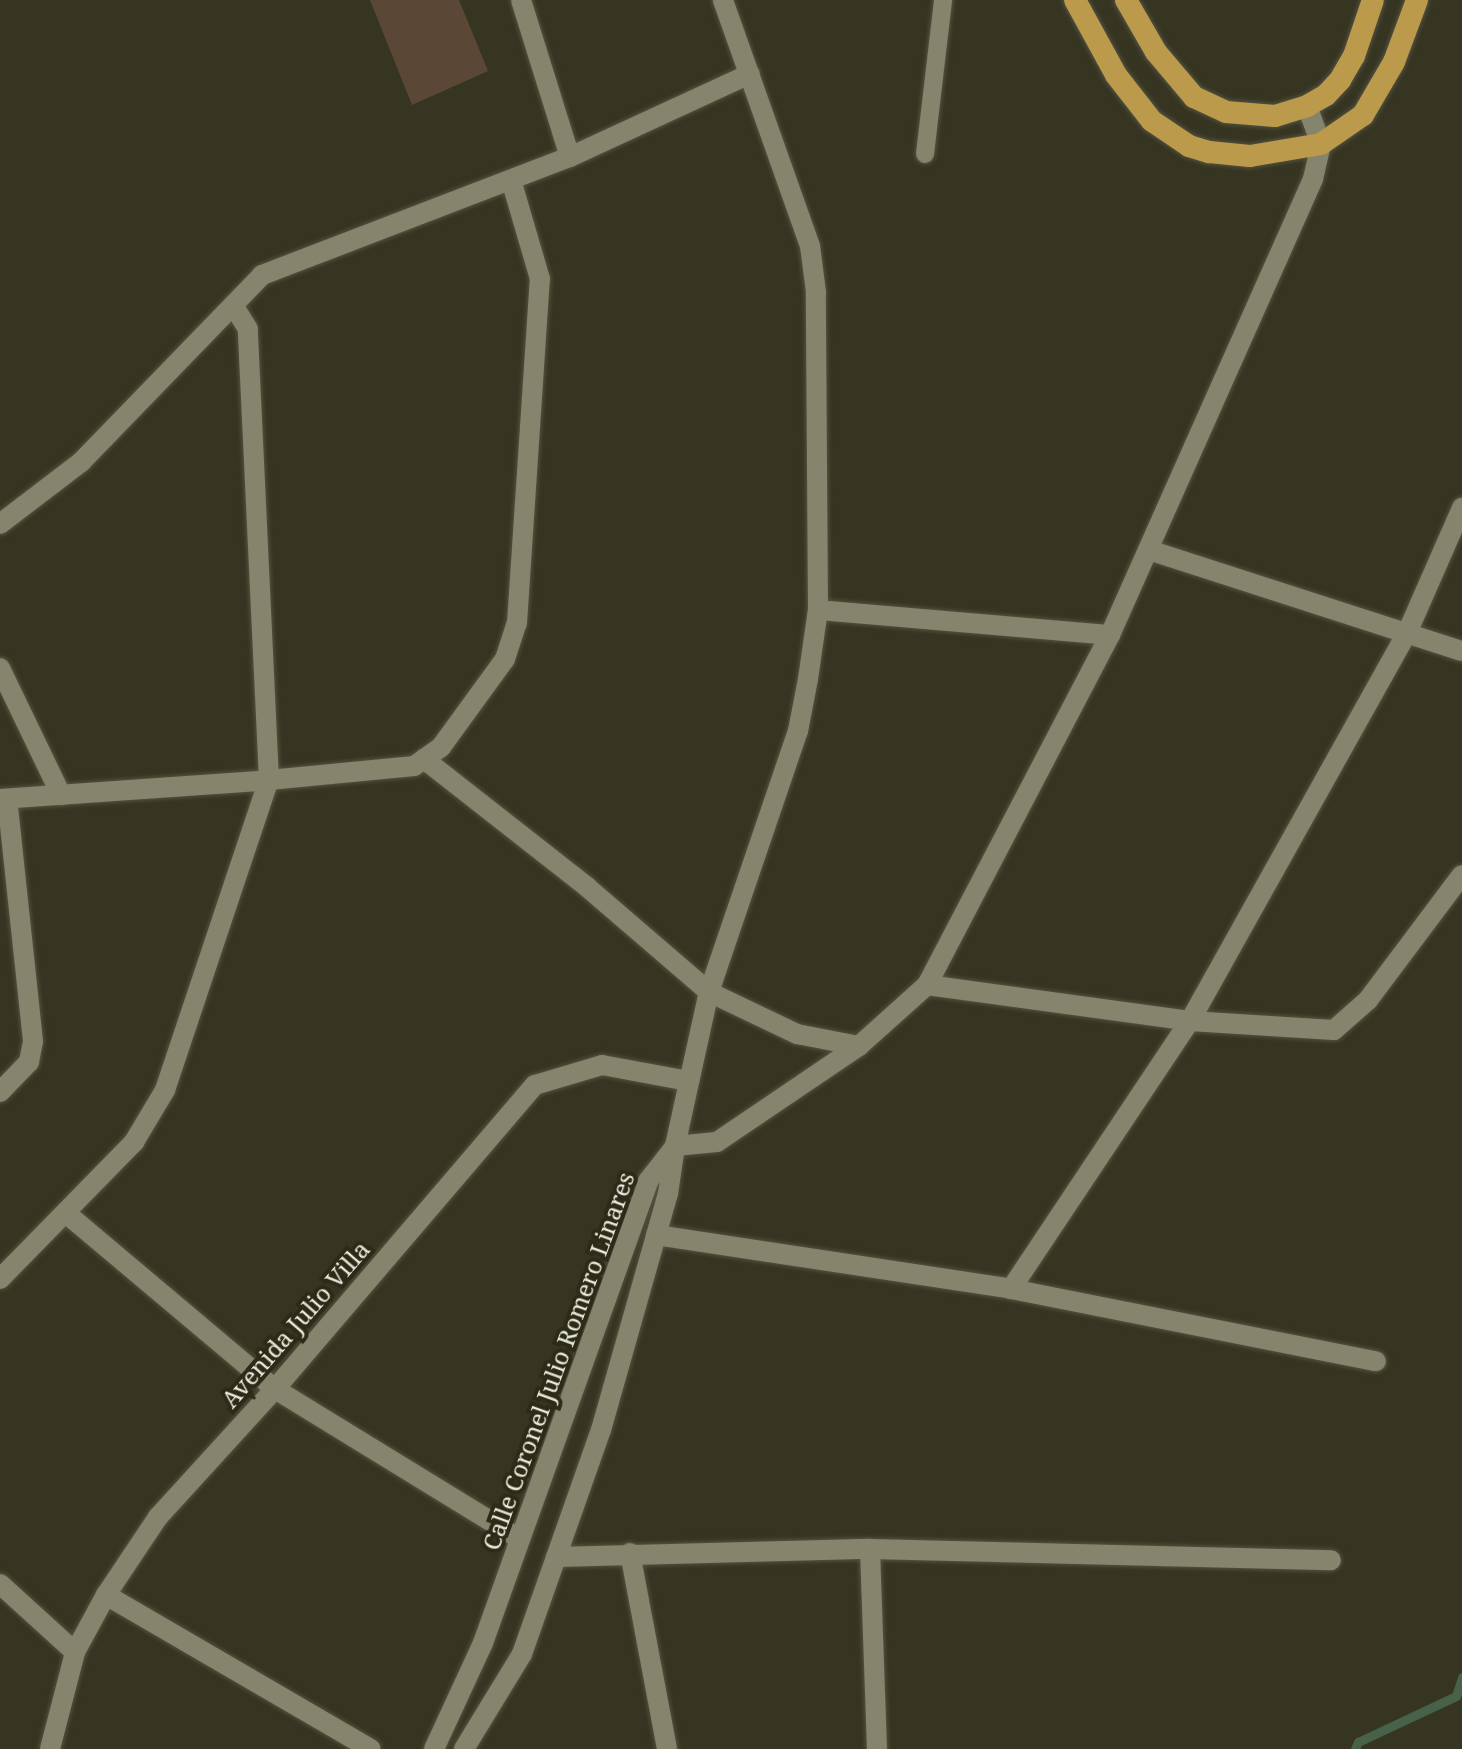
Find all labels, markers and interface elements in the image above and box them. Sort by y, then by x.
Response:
street label: Calle Coronel Julio Romero Linares [476,1168,640,1554]
street label: Avenida Julio Villa [215,1235,375,1413]

